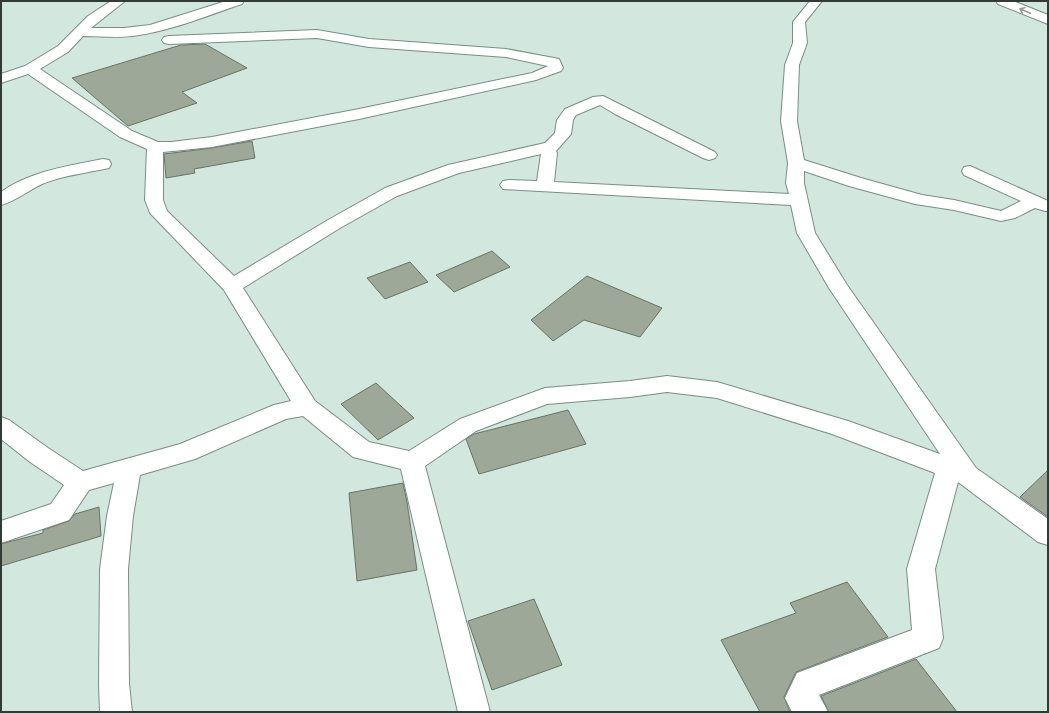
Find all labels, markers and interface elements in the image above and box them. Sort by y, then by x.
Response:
one-way arrow [1020,6,1032,14]

